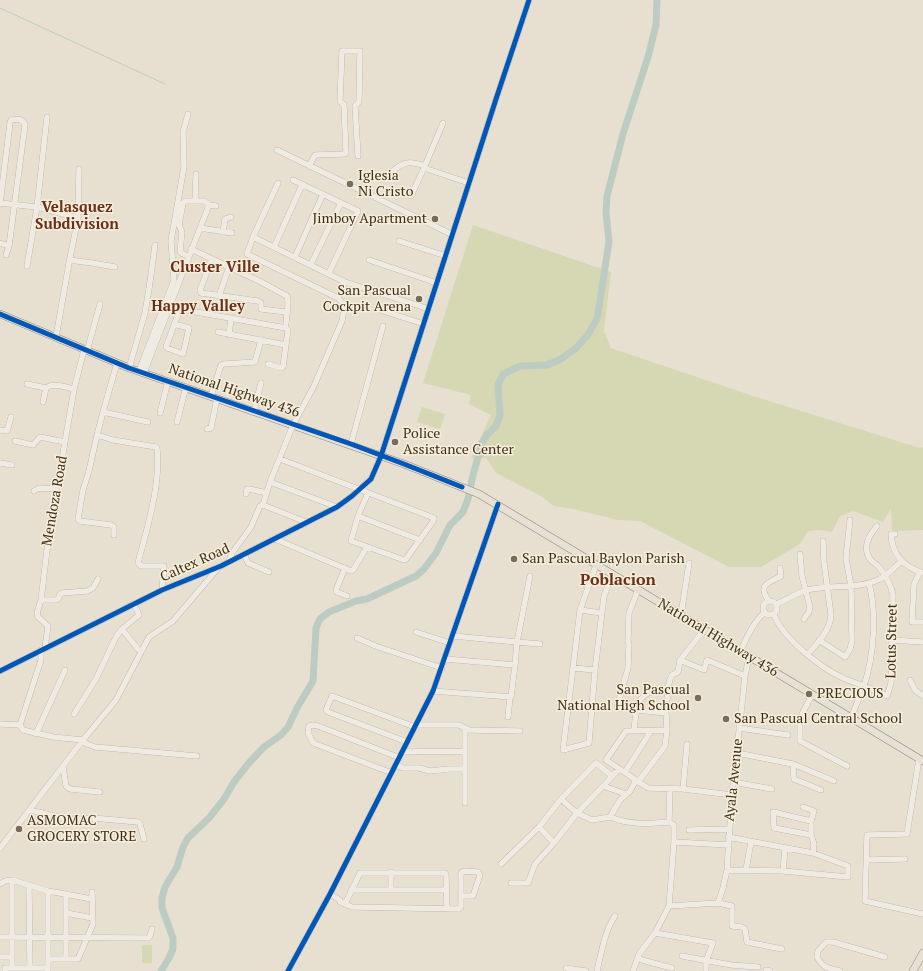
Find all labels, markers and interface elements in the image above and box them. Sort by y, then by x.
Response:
place label: Iglesia Ni Cristo [358,168,413,200]
marker: Iglesia Ni Cristo [345,179,355,189]
district label: Velasquez Subdivision [35,199,119,234]
place label: Jimboy Apartment [313,211,427,227]
marker: Jimboy Apartment [430,214,440,224]
district label: Cluster Ville [170,259,260,277]
place label: San Pascual Cockpit Arena [323,283,411,316]
marker: San Pascual Cockpit Arena [414,294,424,304]
district label: Happy Valley [151,298,245,316]
street label: National Highway 436 [166,361,302,421]
place label: Police Assistance Center [403,426,514,458]
marker: Police Assistance Center [390,437,400,447]
street label: Mendoza Road [39,455,71,547]
street label: Caltex Road [158,540,232,586]
place label: San Pascual Baylon Parish [522,551,685,567]
marker: San Pascual Baylon Parish [509,554,519,564]
district label: Poblacion [580,570,656,590]
street label: National Highway 436 [655,595,781,681]
street label: Lotus Street [883,603,901,679]
place label: San Pascual National High School [557,682,690,714]
place label: PRECIOUS [817,686,884,702]
marker: PRECIOUS [804,689,814,699]
marker: San Pascual National High School [693,693,703,703]
place label: San Pascual Central School [734,711,902,727]
marker: San Pascual Central School [721,714,731,724]
street label: Ayala Avenue [721,738,747,822]
place label: ASMOMAC GROCERY STORE [27,813,136,846]
marker: ASMOMAC GROCERY STORE [14,824,24,834]

